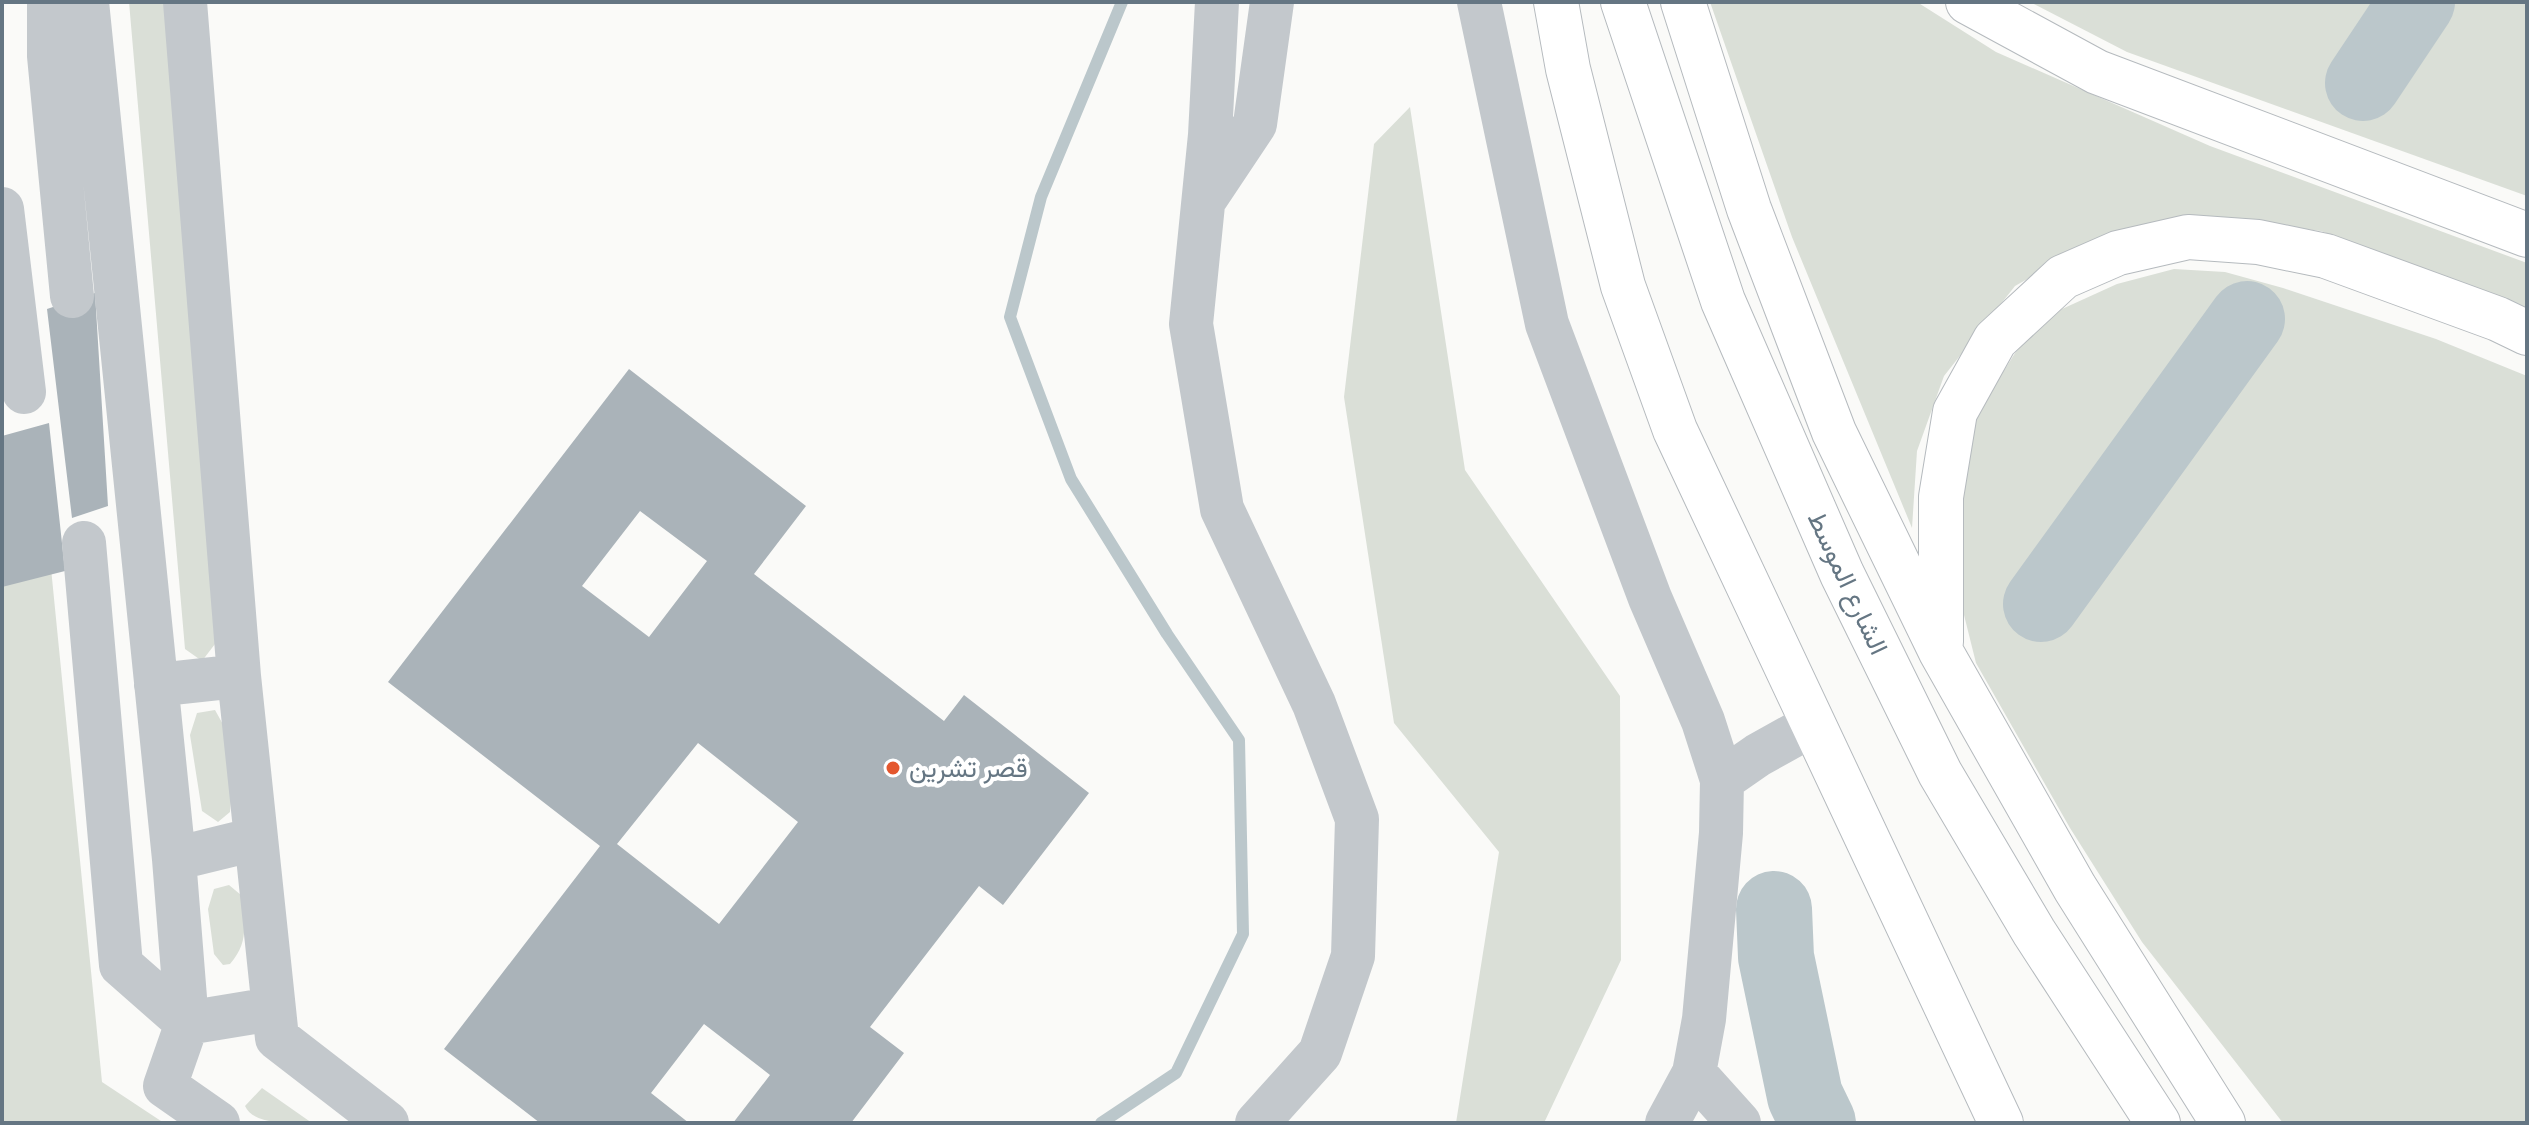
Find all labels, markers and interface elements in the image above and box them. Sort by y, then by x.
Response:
street label: الشارع الموسط [1799,505,1898,661]
place label: قصر تشرين [909,749,1028,785]
marker: قصر تشرين [884,759,902,777]

